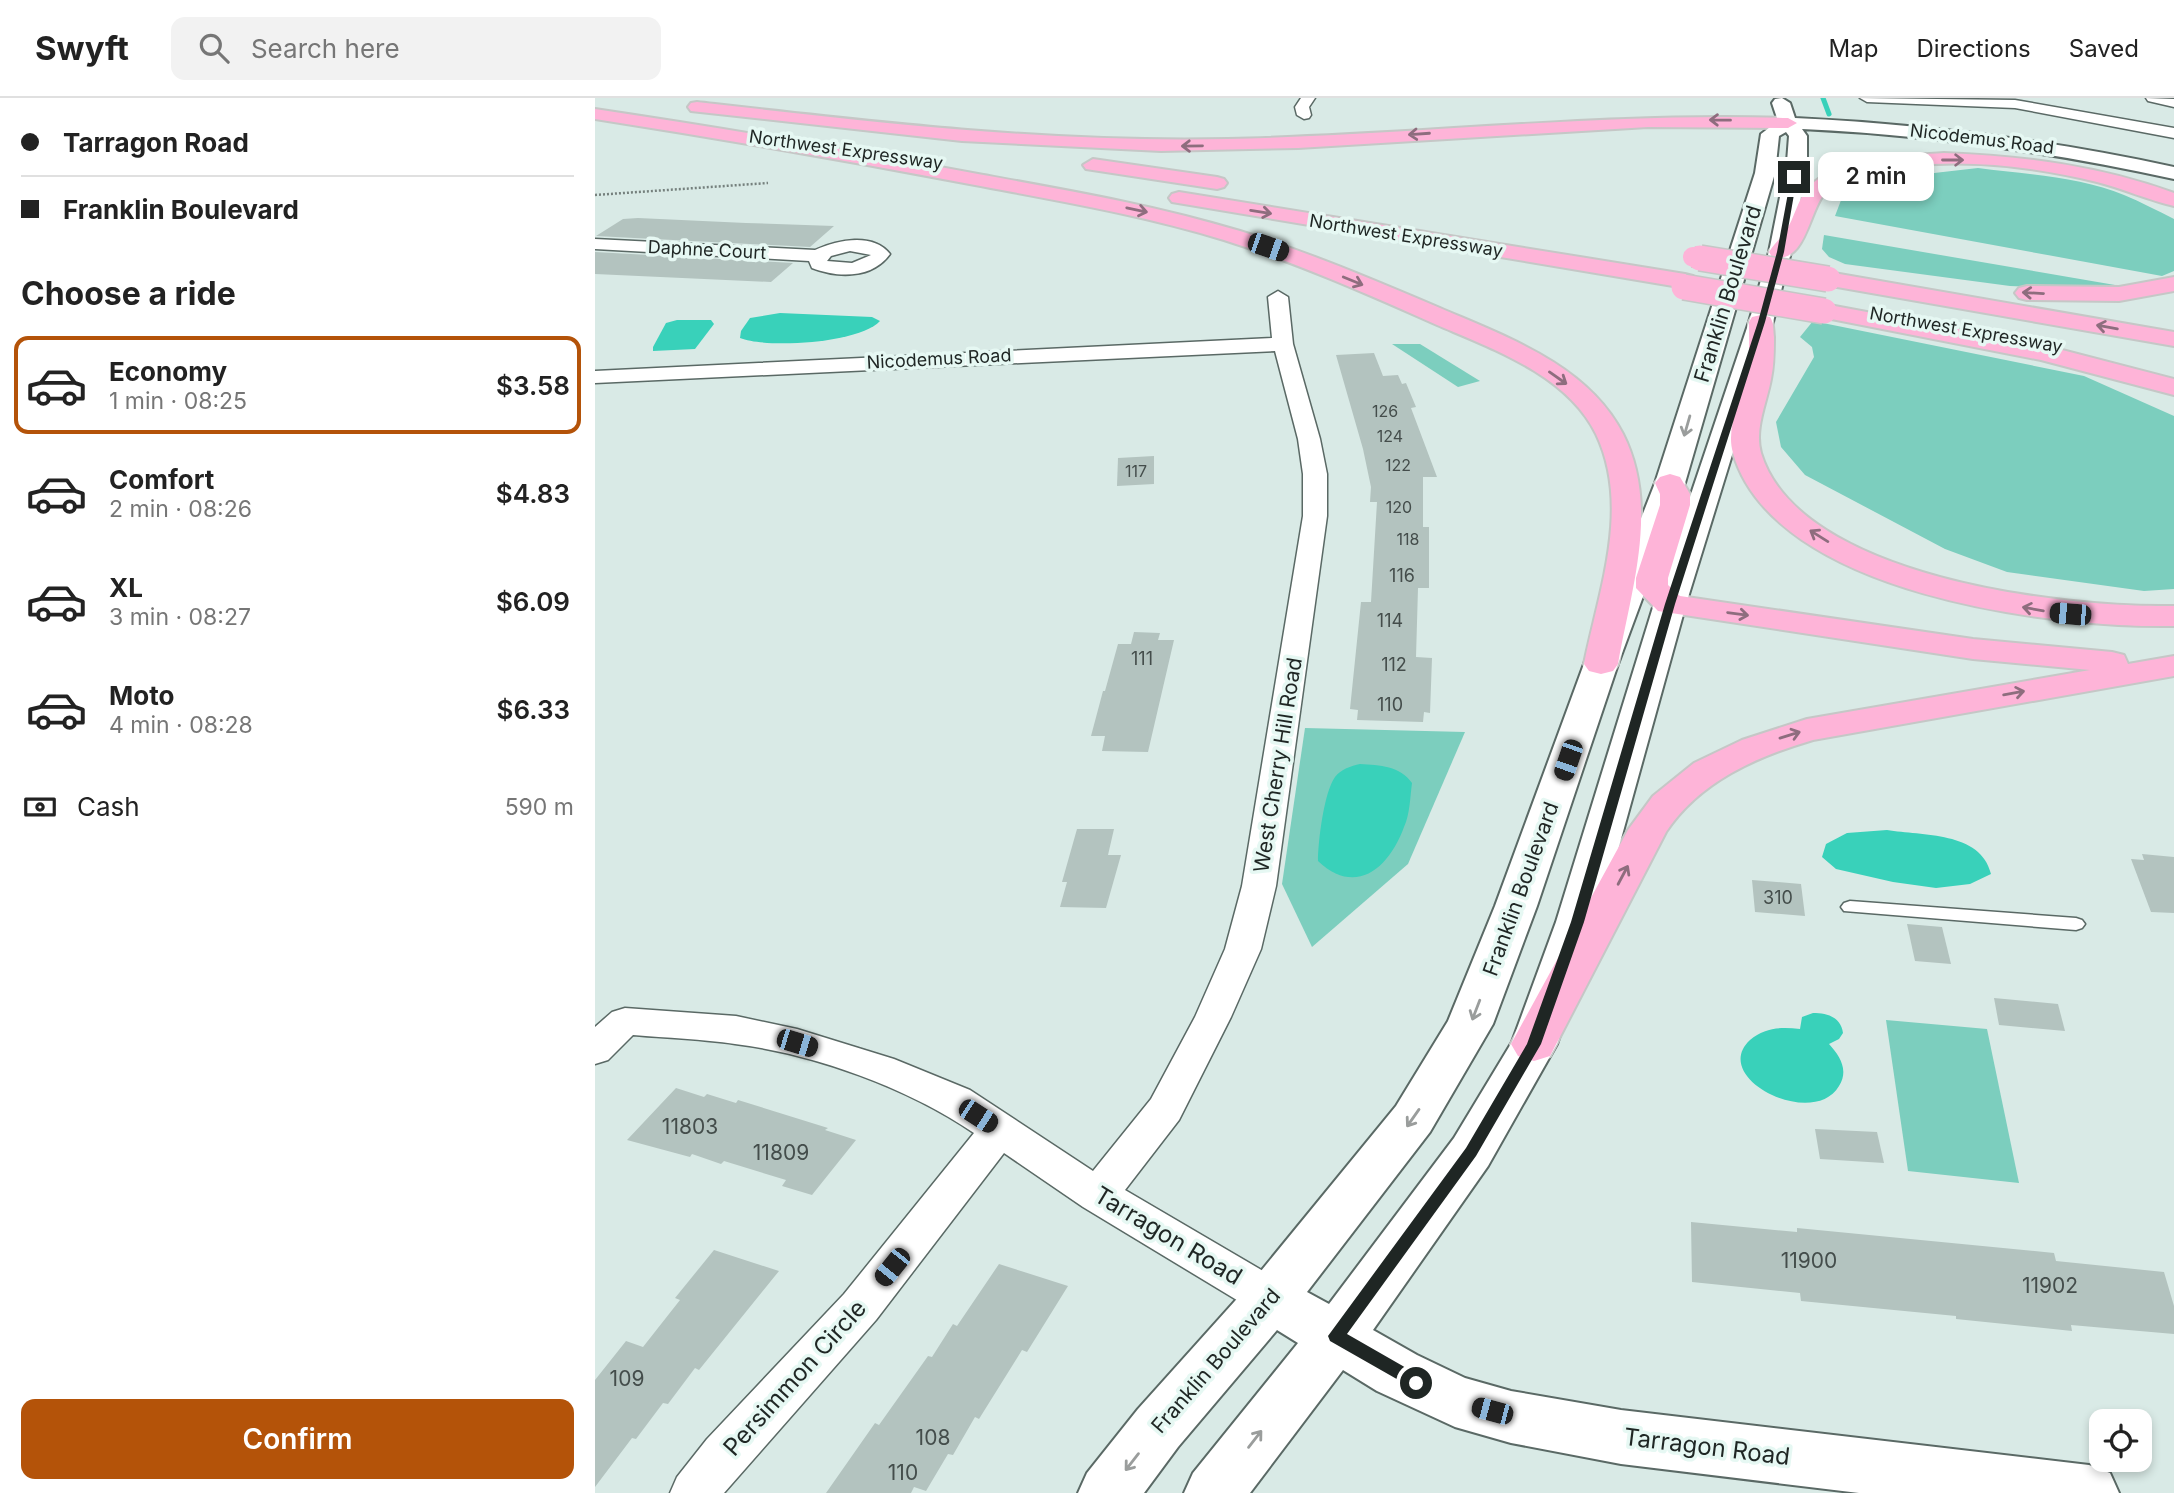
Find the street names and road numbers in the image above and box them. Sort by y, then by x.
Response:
street label: Nicodemus Road [1909,119,2055,158]
street label: Northwest Expressway [748,125,944,174]
street label: Franklin Boulevard [1689,202,1766,385]
street label: Northwest Expressway [1308,210,1504,261]
street label: Daphne Court [647,236,767,263]
street label: Northwest Expressway [1868,302,2064,357]
street label: Nicodemus Road [866,344,1012,373]
street label: West Cherry Hill Road [1248,656,1307,874]
street label: Franklin Boulevard [1477,798,1564,979]
street label: Tarragon Road [1089,1180,1247,1291]
street label: Franklin Boulevard [1146,1283,1285,1438]
street label: Persimmon Circle [717,1294,872,1462]
street label: Tarragon Road [1622,1422,1792,1471]

